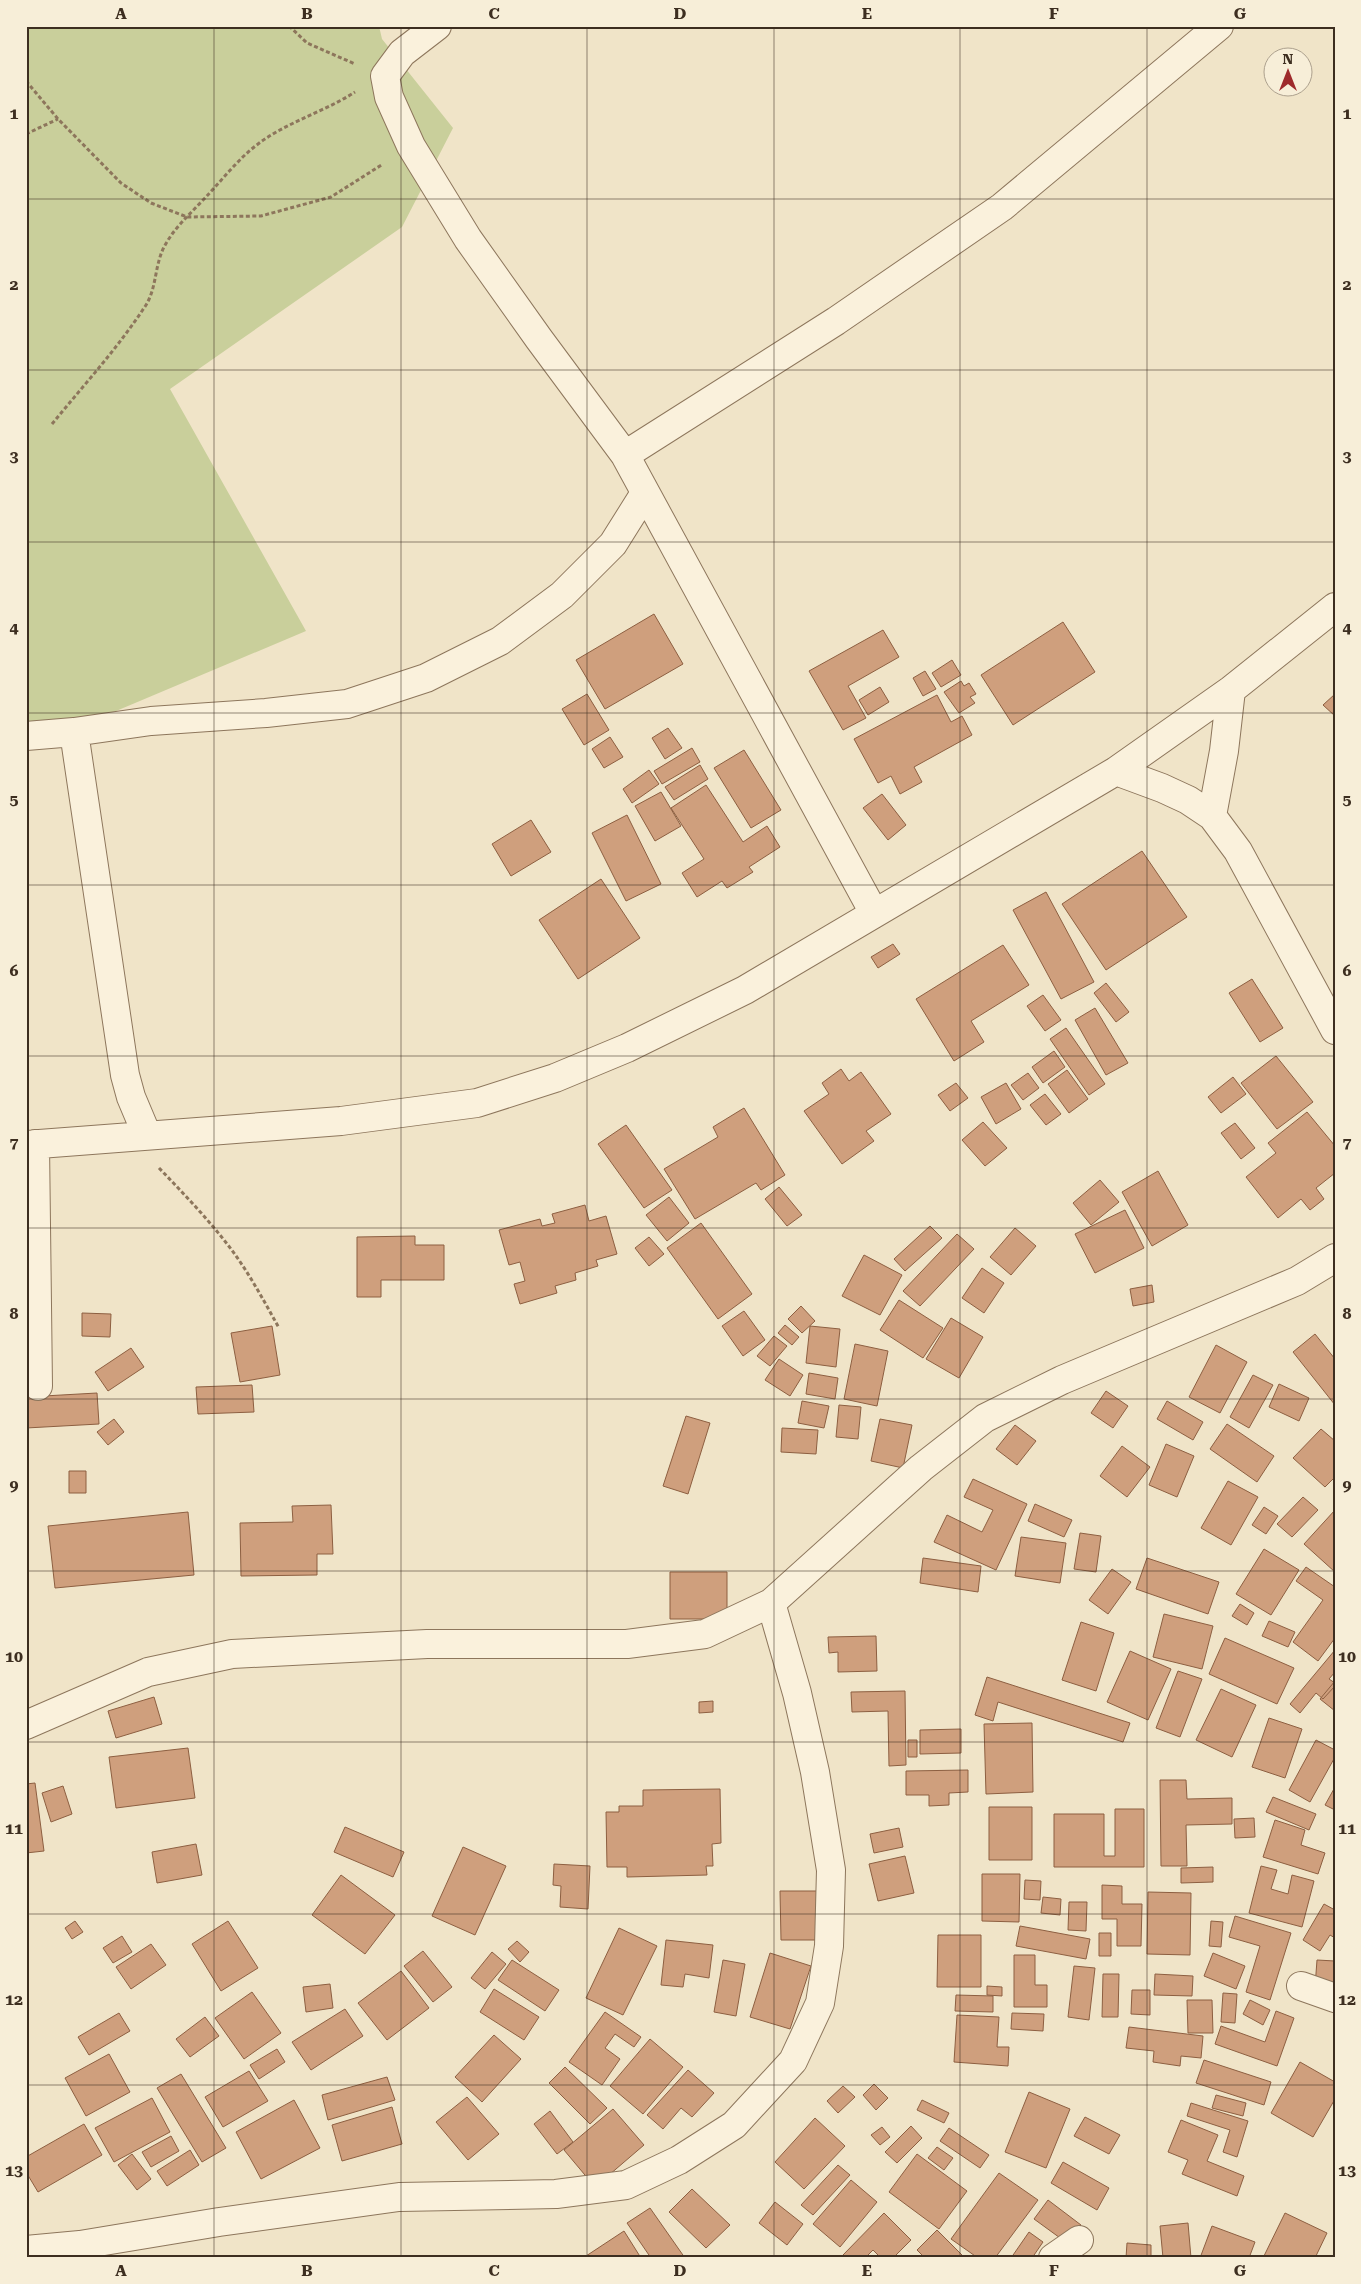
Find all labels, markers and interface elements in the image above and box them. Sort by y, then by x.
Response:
text: A [115,4,127,23]
text: B [301,4,313,23]
text: C [488,4,500,23]
text: D [674,4,687,23]
text: E [862,4,872,23]
text: F [1049,4,1059,23]
text: G [1234,4,1247,23]
north arrow [1264,48,1314,98]
text: N [1283,51,1294,67]
text: 1 [10,104,19,123]
text: 1 [1343,104,1352,123]
text: 2 [10,275,19,294]
text: 2 [1343,275,1352,294]
text: 3 [10,447,19,466]
text: 3 [1343,447,1352,466]
text: 4 [10,618,19,637]
text: 4 [1343,618,1352,637]
text: 5 [10,790,19,809]
text: 5 [1343,790,1352,809]
text: 6 [10,961,19,980]
text: 6 [1343,961,1352,980]
text: 7 [10,1133,19,1152]
text: 7 [1343,1133,1352,1152]
text: 8 [10,1304,19,1323]
text: 8 [1343,1304,1352,1323]
text: 9 [10,1476,19,1495]
text: 9 [1343,1476,1352,1495]
text: 10 [5,1647,23,1666]
text: 10 [1338,1647,1356,1666]
text: 11 [5,1819,23,1838]
text: 11 [1338,1819,1356,1838]
text: 12 [5,1990,23,2009]
text: 12 [1338,1990,1356,2009]
text: 13 [5,2161,23,2180]
text: 13 [1338,2161,1356,2180]
text: A [115,2261,127,2280]
text: B [301,2261,313,2280]
text: C [488,2261,500,2280]
text: D [674,2261,687,2280]
text: E [862,2261,872,2280]
text: F [1049,2261,1059,2280]
text: G [1234,2261,1247,2280]

